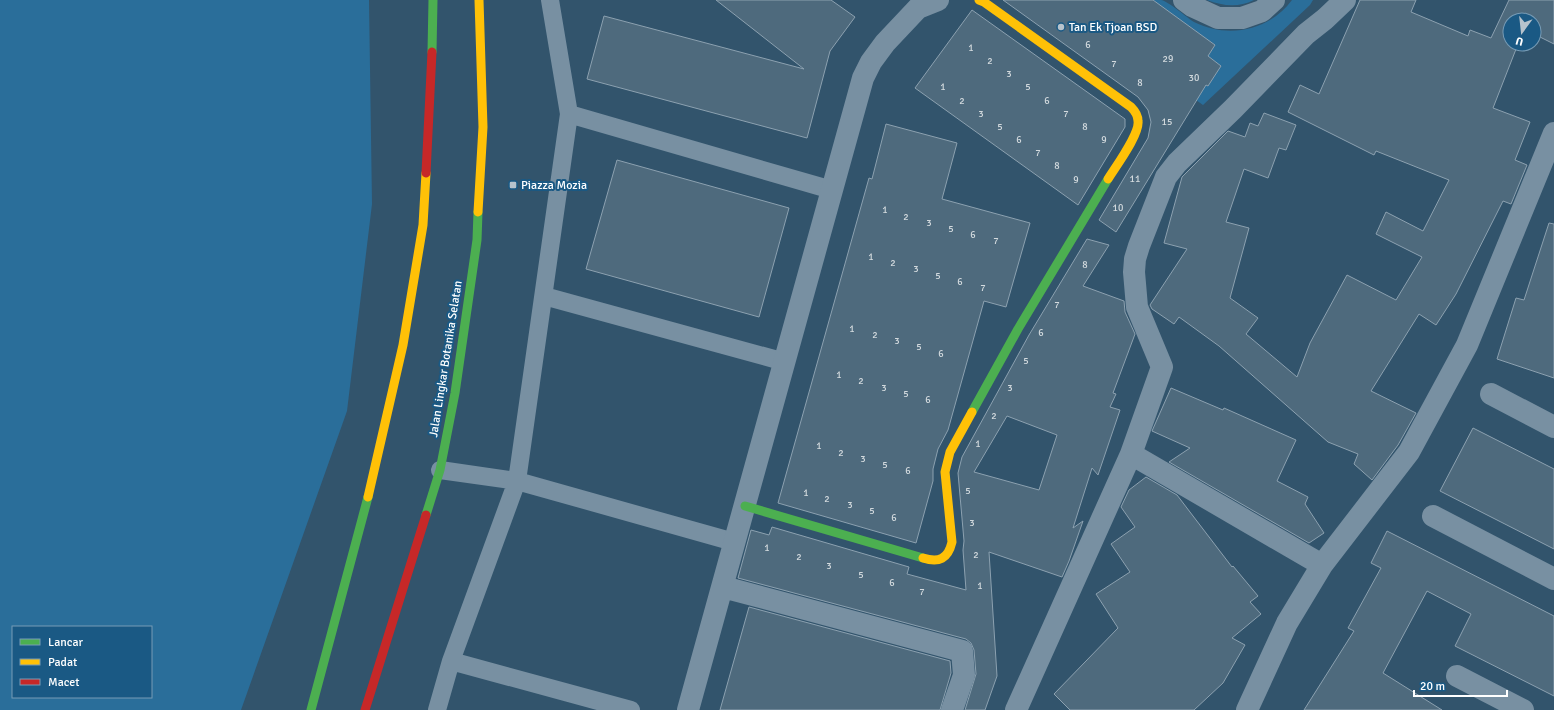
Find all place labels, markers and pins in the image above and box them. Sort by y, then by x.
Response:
place label: Tan Ek Tjoan BSD [1069,20,1157,35]
marker: Tan Ek Tjoan BSD [1056,22,1066,32]
place label: Piazza Mozia [521,178,587,193]
marker: Piazza Mozia [508,180,518,190]

